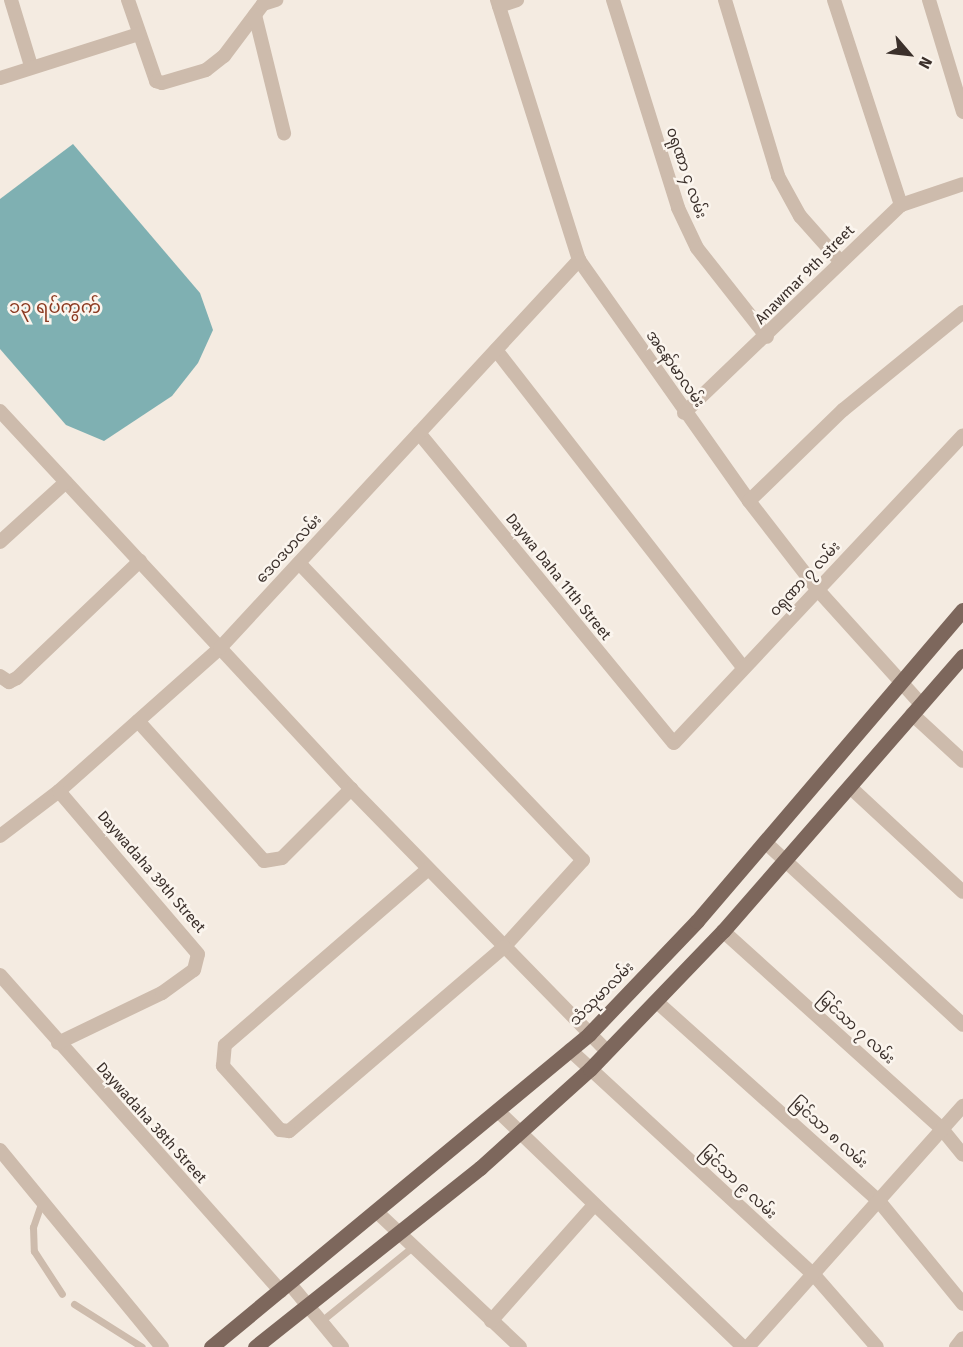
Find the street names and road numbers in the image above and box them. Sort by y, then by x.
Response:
street label: ၀ရုဏာ ၄ လမ်း [662,125,710,221]
street label: Anawmar 9th street [752,222,858,328]
street label: အနော်မာလမ်း [642,327,708,411]
street label: Daywa Daha 11th Street [501,510,615,644]
street label: ဒေဝဒဟလမ်း [253,511,325,587]
street label: ၀ရုဏာ ၇ လမ်း [766,538,844,620]
street label: Daywadaha 39th Street [93,807,209,937]
street label: သံသုမာလမ်း [566,958,638,1030]
street label: မြင်သာ ၇ လမ်း [814,990,898,1068]
street label: Daywadaha 38th Street [92,1059,210,1187]
street label: မြင်သာ ၈ လမ်း [787,1094,871,1172]
street label: မြင်သာ ၉ လမ်း [696,1143,780,1223]

